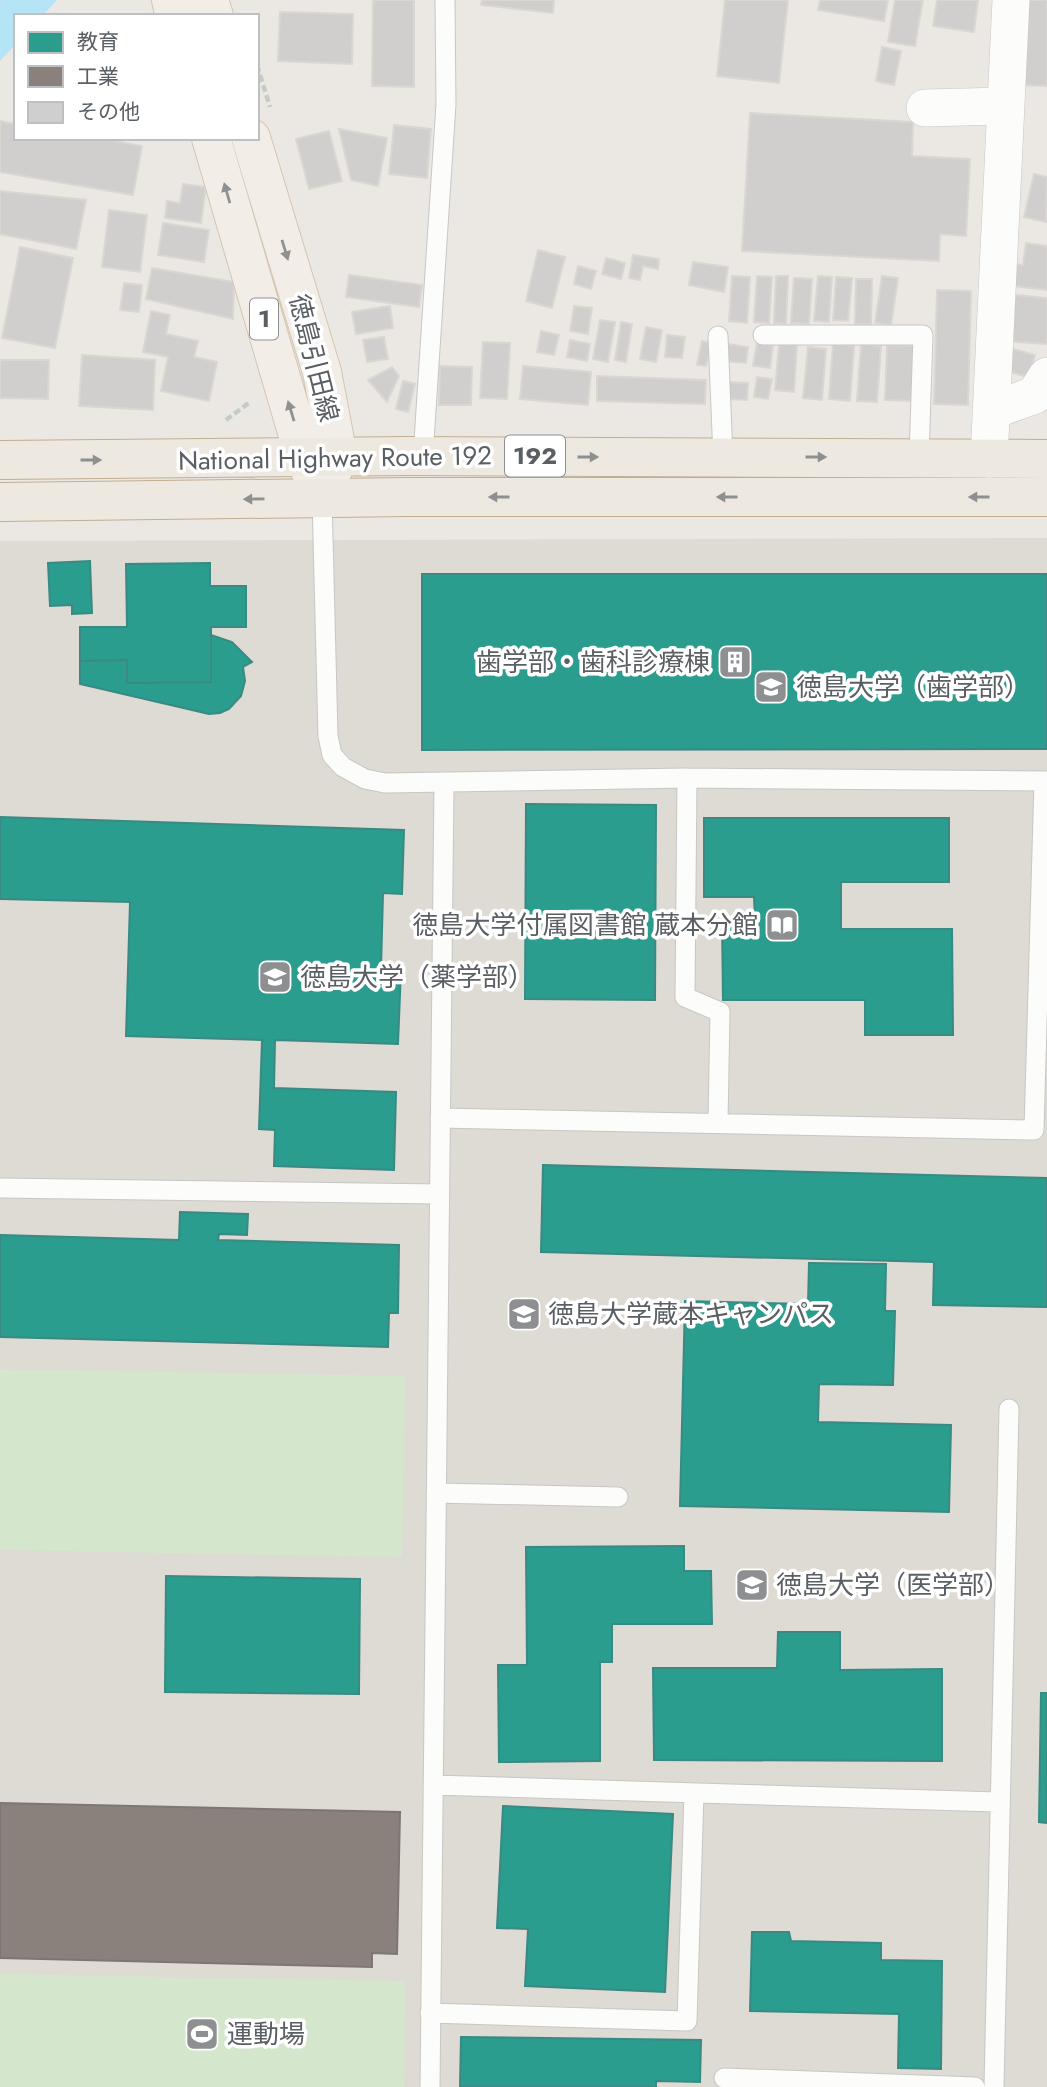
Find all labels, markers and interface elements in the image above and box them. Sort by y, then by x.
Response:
legend [14,14,259,140]
text: 教育 [77,27,119,57]
text: 工業 [77,62,119,92]
text: その他 [77,97,140,127]
one-way arrow [222,182,232,203]
one-way arrow [281,240,291,261]
street label: 徳島引田線 [280,290,348,426]
road number: 1 [250,298,278,340]
one-way arrow [286,401,296,422]
road number: 192 [505,435,565,476]
street label: National Highway Route 192 [178,436,492,480]
one-way arrow [578,451,600,462]
one-way arrow [805,451,827,463]
one-way arrow [81,454,103,466]
one-way arrow [488,491,510,503]
one-way arrow [716,491,738,503]
one-way arrow [968,491,990,503]
one-way arrow [243,494,265,505]
place label: 歯学部・歯科診療棟 [476,643,710,681]
building icon: 歯学部・歯科診療棟 [716,643,754,681]
school or university icon: 徳島大学（歯学部） [752,668,790,706]
place label: 徳島大学（歯学部） [796,668,1030,706]
place label: 徳島大学付属図書館 蔵本分館 [412,906,758,944]
library icon: 徳島大学付属図書館 蔵本分館 [763,906,801,944]
school or university icon: 徳島大学（薬学部） [256,958,294,996]
place label: 徳島大学（薬学部） [300,958,534,996]
school or university icon: 徳島大学蔵本キャンパス [505,1295,543,1333]
place label: 徳島大学蔵本キャンパス [548,1295,834,1333]
school or university icon: 徳島大学（医学部） [733,1566,771,1604]
place label: 徳島大学（医学部） [776,1566,1010,1604]
sports icon: 運動場 [183,2015,221,2053]
place label: 運動場 [227,2015,305,2053]

